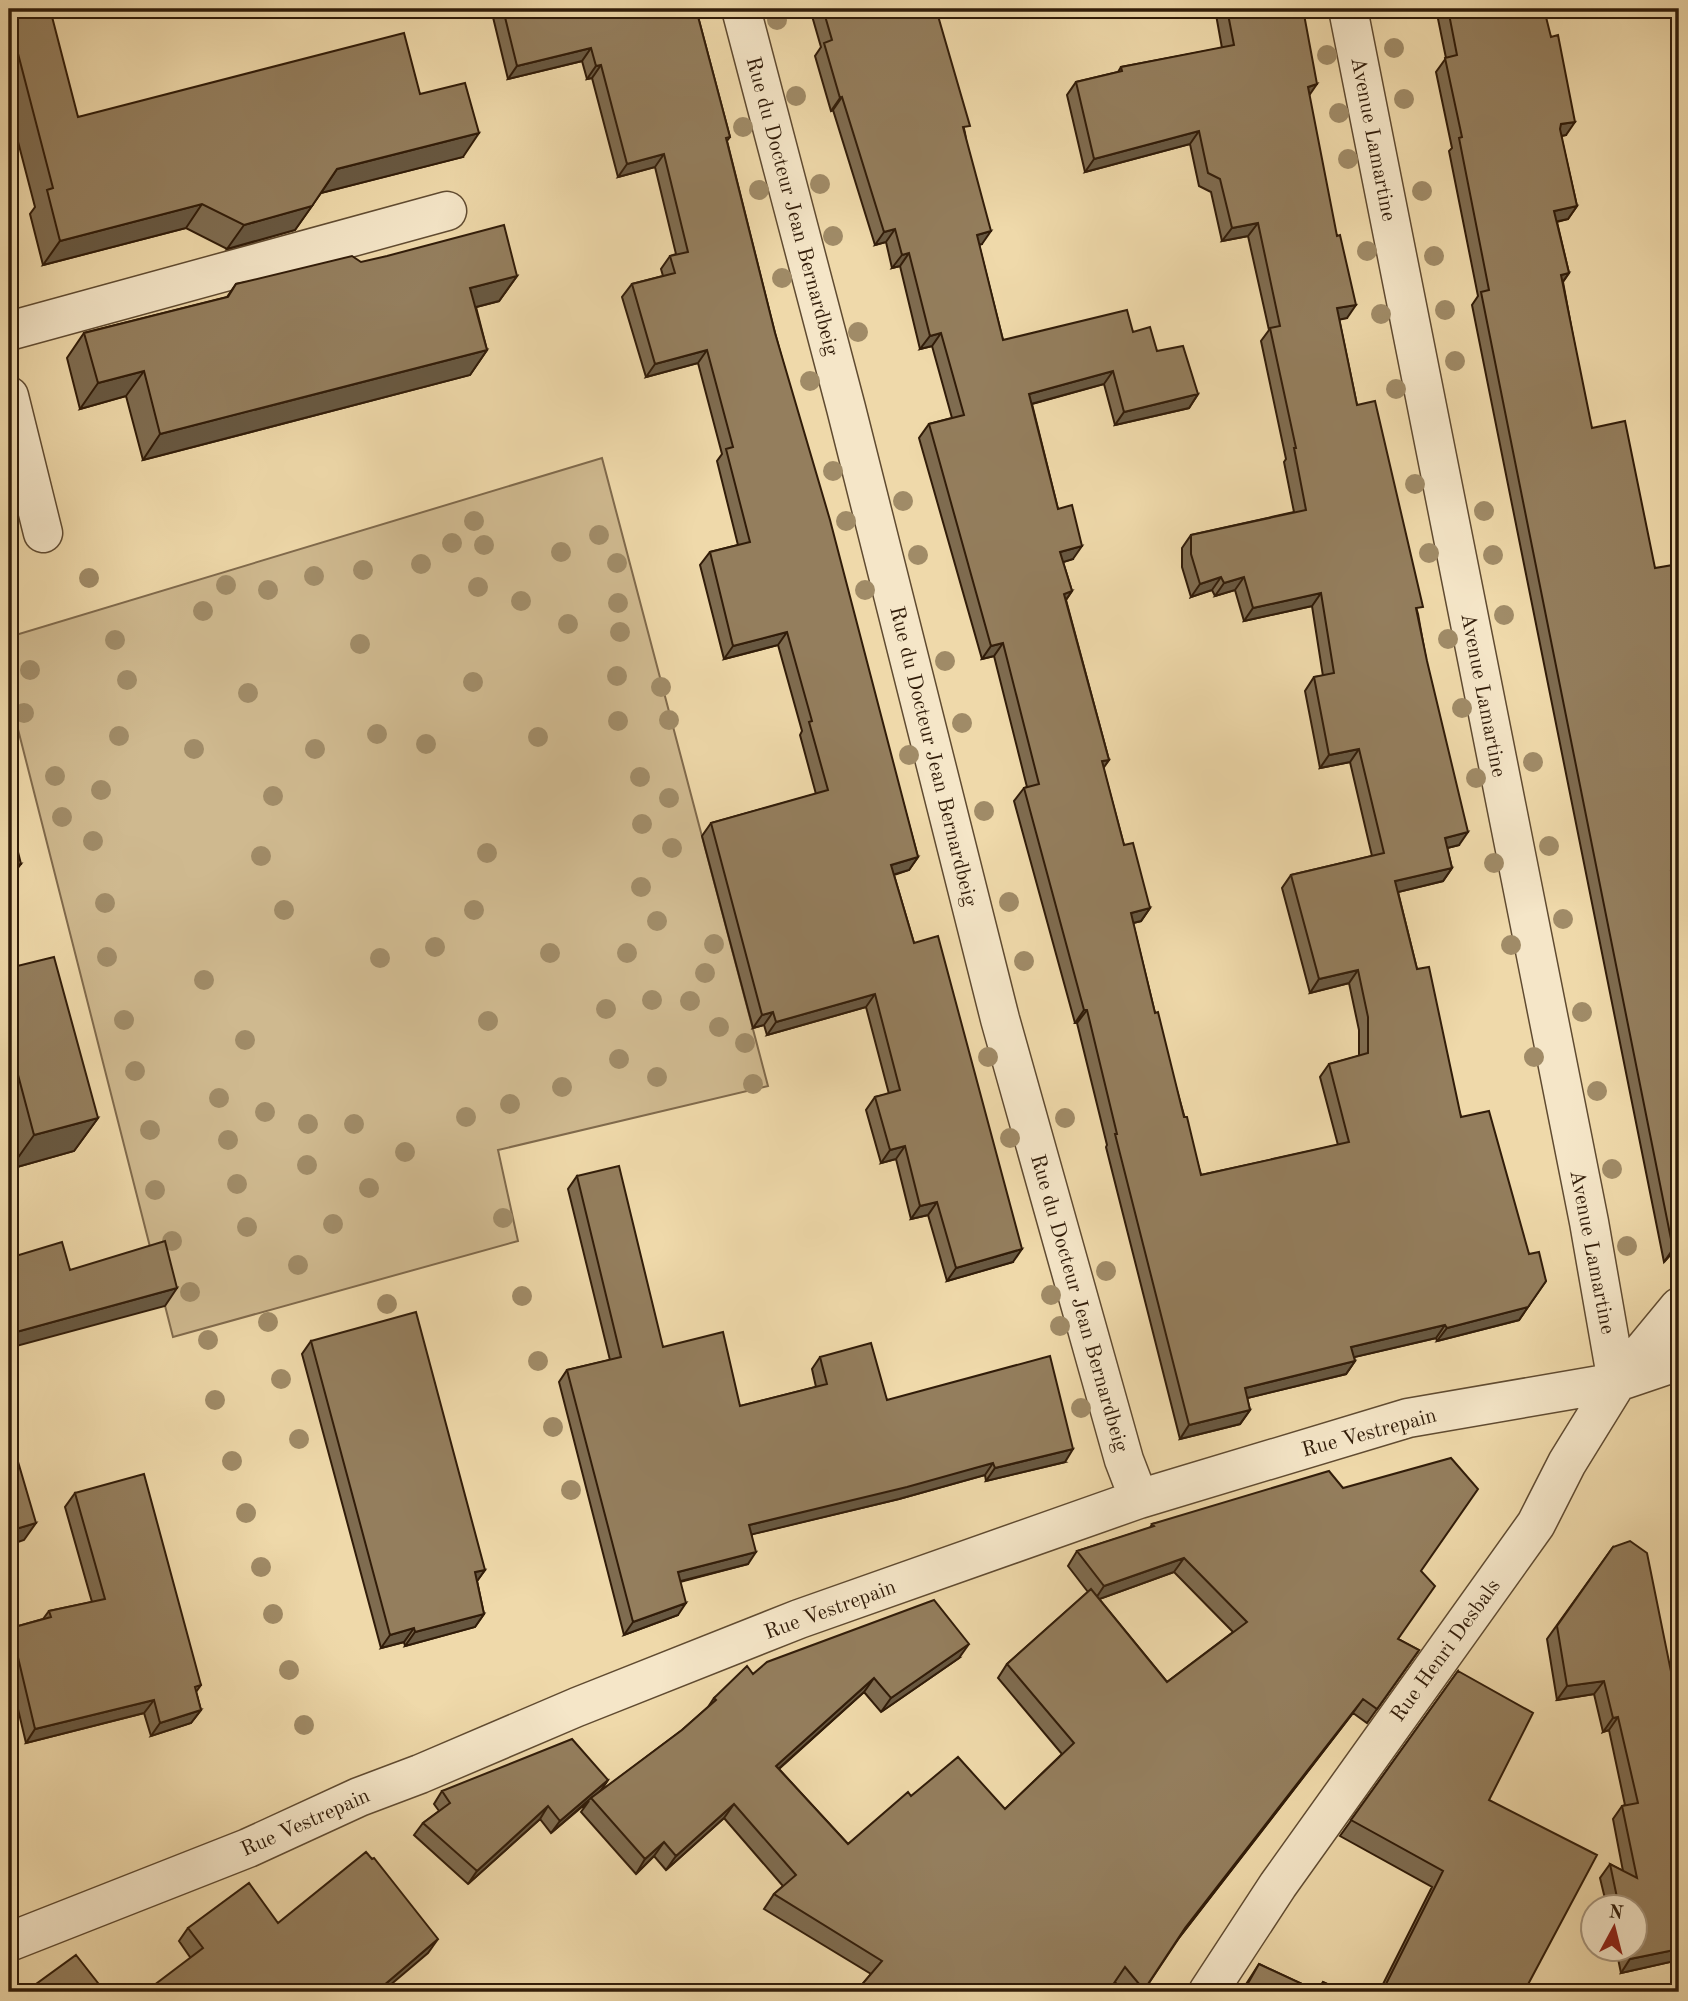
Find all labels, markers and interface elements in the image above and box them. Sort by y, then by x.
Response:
street label: Rue du Docteur Jean Bernardbeig [741,55,842,359]
street label: Avenue Lamartine [1346,55,1399,223]
street label: Rue du Docteur Jean Bernardbeig [885,604,980,909]
street label: Avenue Lamartine [1456,611,1509,779]
street label: Rue du Docteur Jean Bernardbeig [1026,1152,1131,1455]
street label: Avenue Lamartine [1565,1168,1618,1336]
street label: Rue Vestrepain [1300,1405,1439,1462]
street label: Rue Henri Desbals [1388,1576,1505,1726]
street label: Rue Vestrepain [762,1577,899,1644]
street label: Rue Vestrepain [238,1786,373,1861]
north arrow [1580,1892,1650,1962]
text: N [1607,1903,1625,1924]

